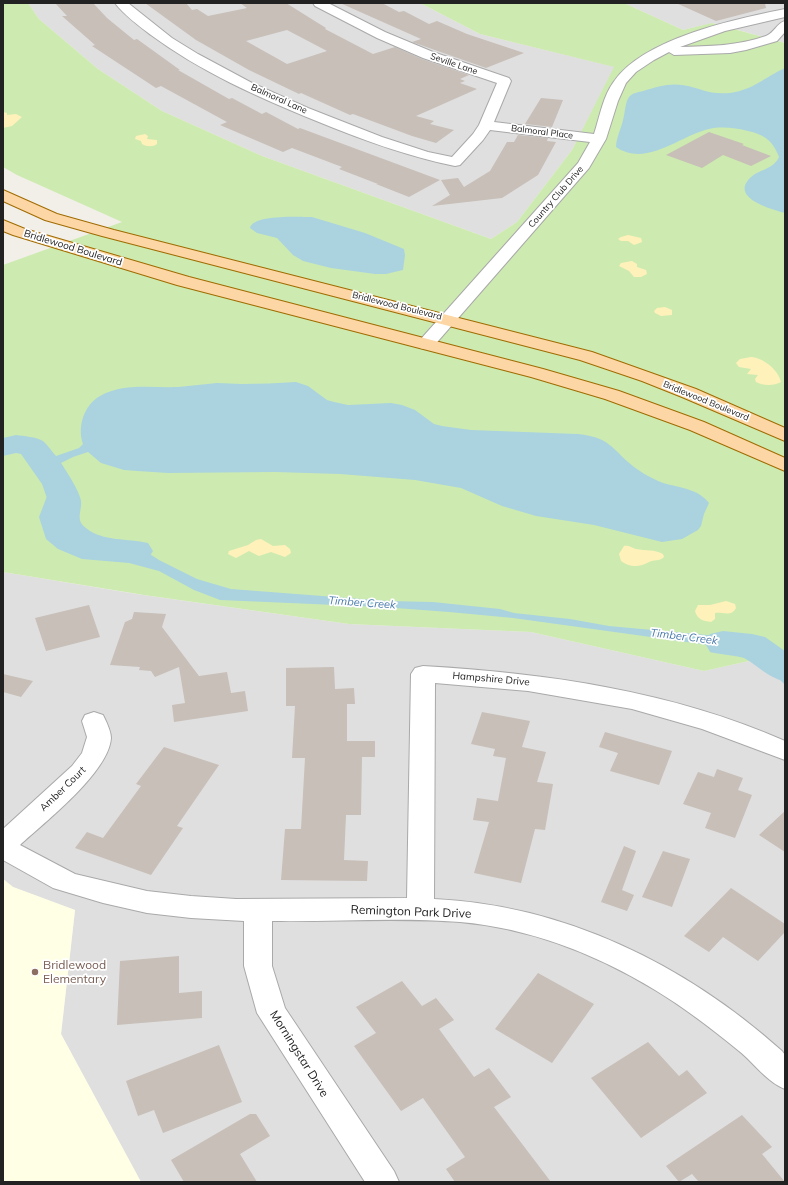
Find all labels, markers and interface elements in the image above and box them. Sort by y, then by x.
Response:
street label: Seville Lane [429,51,479,77]
street label: Balmoral Lane [249,82,309,116]
street label: Balmoral Place [510,123,574,141]
street label: Country Club Drive [526,164,586,230]
street label: Bridlewood Boulevard [22,227,124,269]
street label: Bridlewood Boulevard [351,290,443,322]
street label: Bridlewood Boulevard [661,379,751,423]
water label: Timber Creek [328,594,396,612]
water label: Timber Creek [650,626,718,648]
street label: Hampshire Drive [452,670,530,688]
street label: Amber Court [38,764,88,814]
street label: Remington Park Drive [350,903,472,921]
place label: Bridlewood Elementary [43,958,106,986]
marker: Bridlewood Elementary [30,967,40,977]
street label: Morningstar Drive [267,1008,331,1100]

